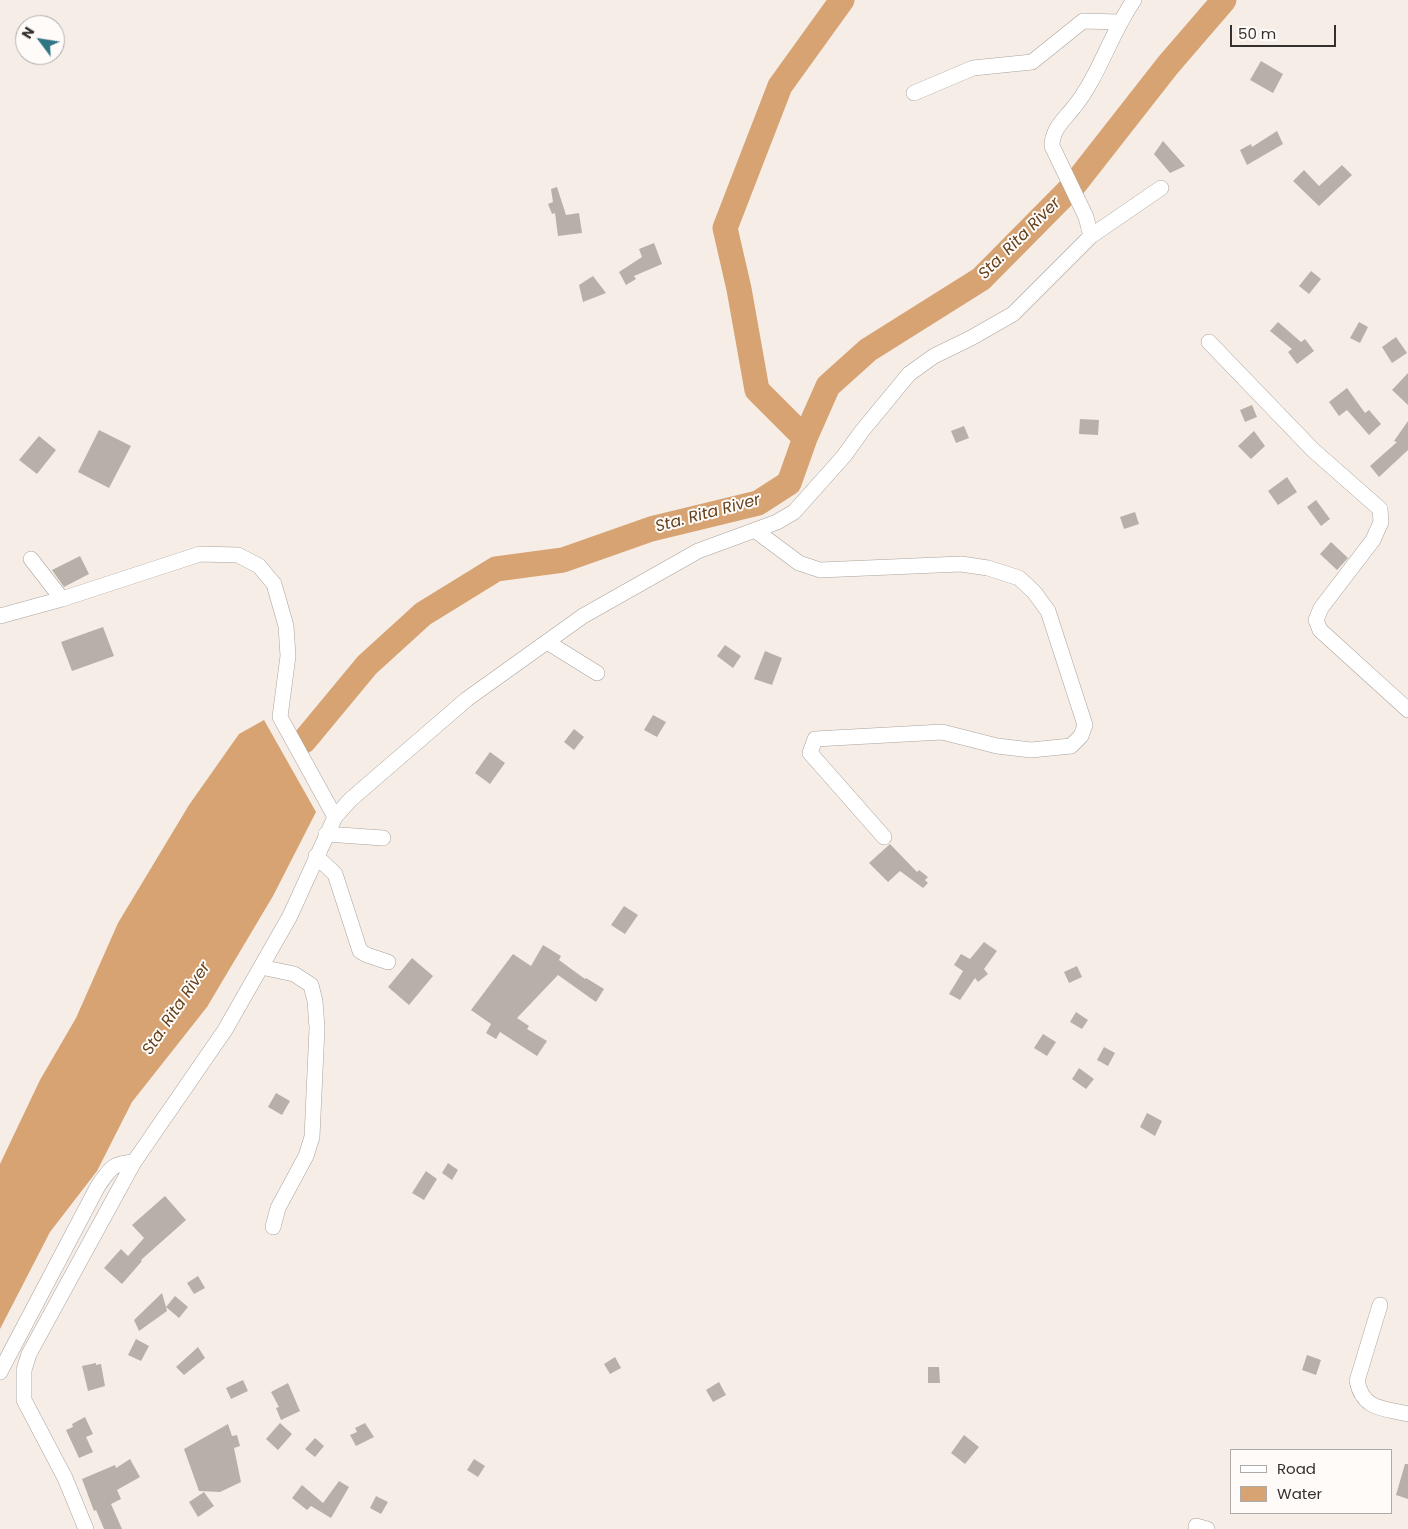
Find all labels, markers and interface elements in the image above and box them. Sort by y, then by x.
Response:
north arrow [15,15,65,65]
scale bar [1233,15,1339,47]
text: N [17,23,39,42]
text: 50 m [1238,23,1276,44]
water label: Sta. Rita River [975,194,1065,284]
water label: Sta. Rita River [654,491,762,537]
water label: Sta. Rita River [139,959,215,1059]
legend [1230,1449,1393,1514]
text: Road [1277,1458,1316,1479]
text: Water [1277,1483,1322,1504]

